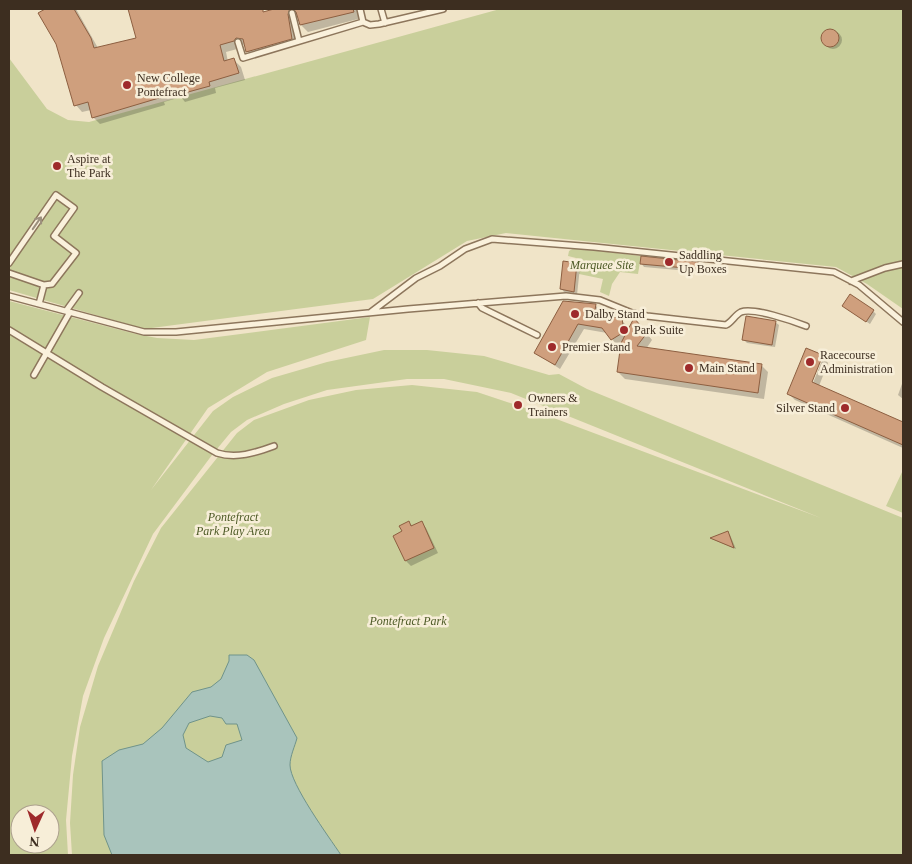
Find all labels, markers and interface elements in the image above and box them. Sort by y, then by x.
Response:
place label: New College Pontefract [137,71,200,99]
marker: New College Pontefract [121,79,133,91]
place label: Aspire at The Park [67,152,111,180]
marker: Aspire at The Park [51,160,63,172]
one-way arrow [32,216,42,230]
place label: Saddling Up Boxes [679,248,727,276]
marker: Saddling Up Boxes [663,256,675,268]
park label: Marquee Site [569,258,635,272]
place label: Dalby Stand [585,307,645,321]
marker: Dalby Stand [569,308,581,320]
place label: Park Suite [634,323,684,337]
marker: Park Suite [618,324,630,336]
place label: Premier Stand [562,340,630,354]
marker: Premier Stand [546,341,558,353]
place label: Racecourse Administration [820,348,893,376]
marker: Racecourse Administration [804,356,816,368]
place label: Main Stand [699,361,755,375]
marker: Main Stand [683,362,695,374]
place label: Owners & Trainers [528,391,578,419]
marker: Owners & Trainers [512,399,524,411]
place label: Silver Stand [776,401,835,415]
marker: Silver Stand [839,402,851,414]
park label: Pontefract Park Play Area [195,510,270,538]
park label: Pontefract Park [369,614,447,628]
north arrow [10,804,60,854]
text: N [29,834,40,849]

